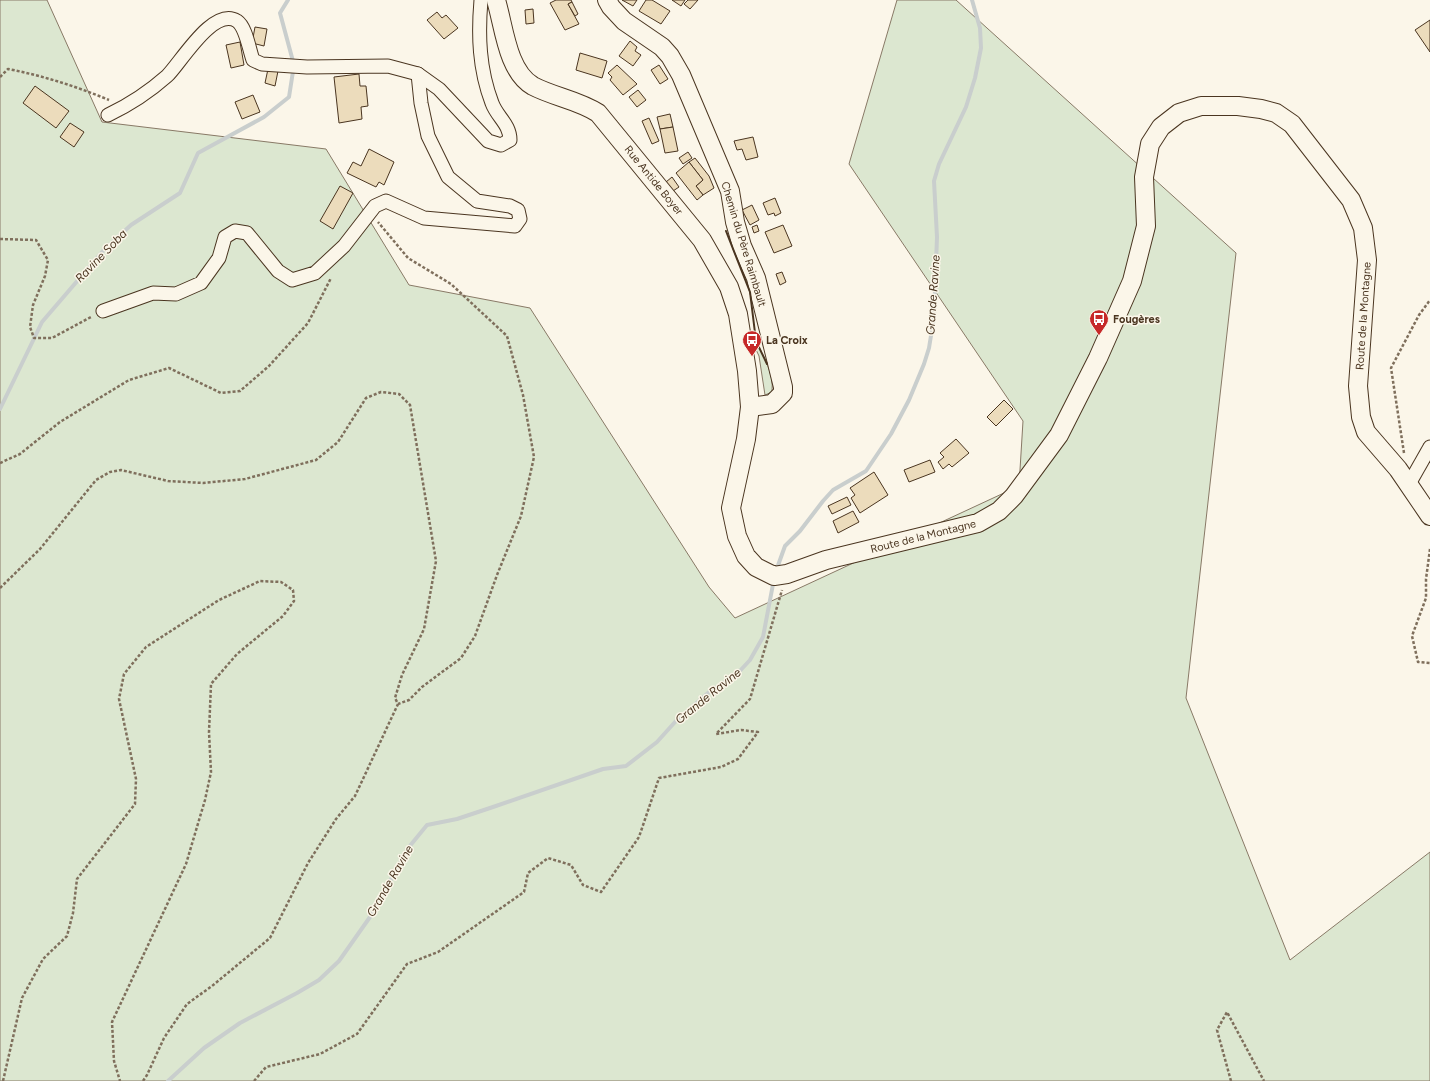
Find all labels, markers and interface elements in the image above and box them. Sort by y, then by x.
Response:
street label: Rue Antide Boyer [622,143,686,218]
street label: Chemin du Père Raimbault [718,180,769,308]
water label: Ravine Soba [72,227,130,285]
water label: Grande Ravine [923,254,943,336]
street label: Route de la Montagne [1353,262,1374,371]
bus stop icon: Fougères [1088,308,1110,336]
place label: Fougères [1113,313,1160,326]
bus stop icon: La Croix [741,329,763,357]
place label: La Croix [766,334,808,347]
street label: Route de la Montagne [869,517,977,556]
water label: Grande Ravine [672,665,744,727]
water label: Grande Ravine [364,842,416,919]

